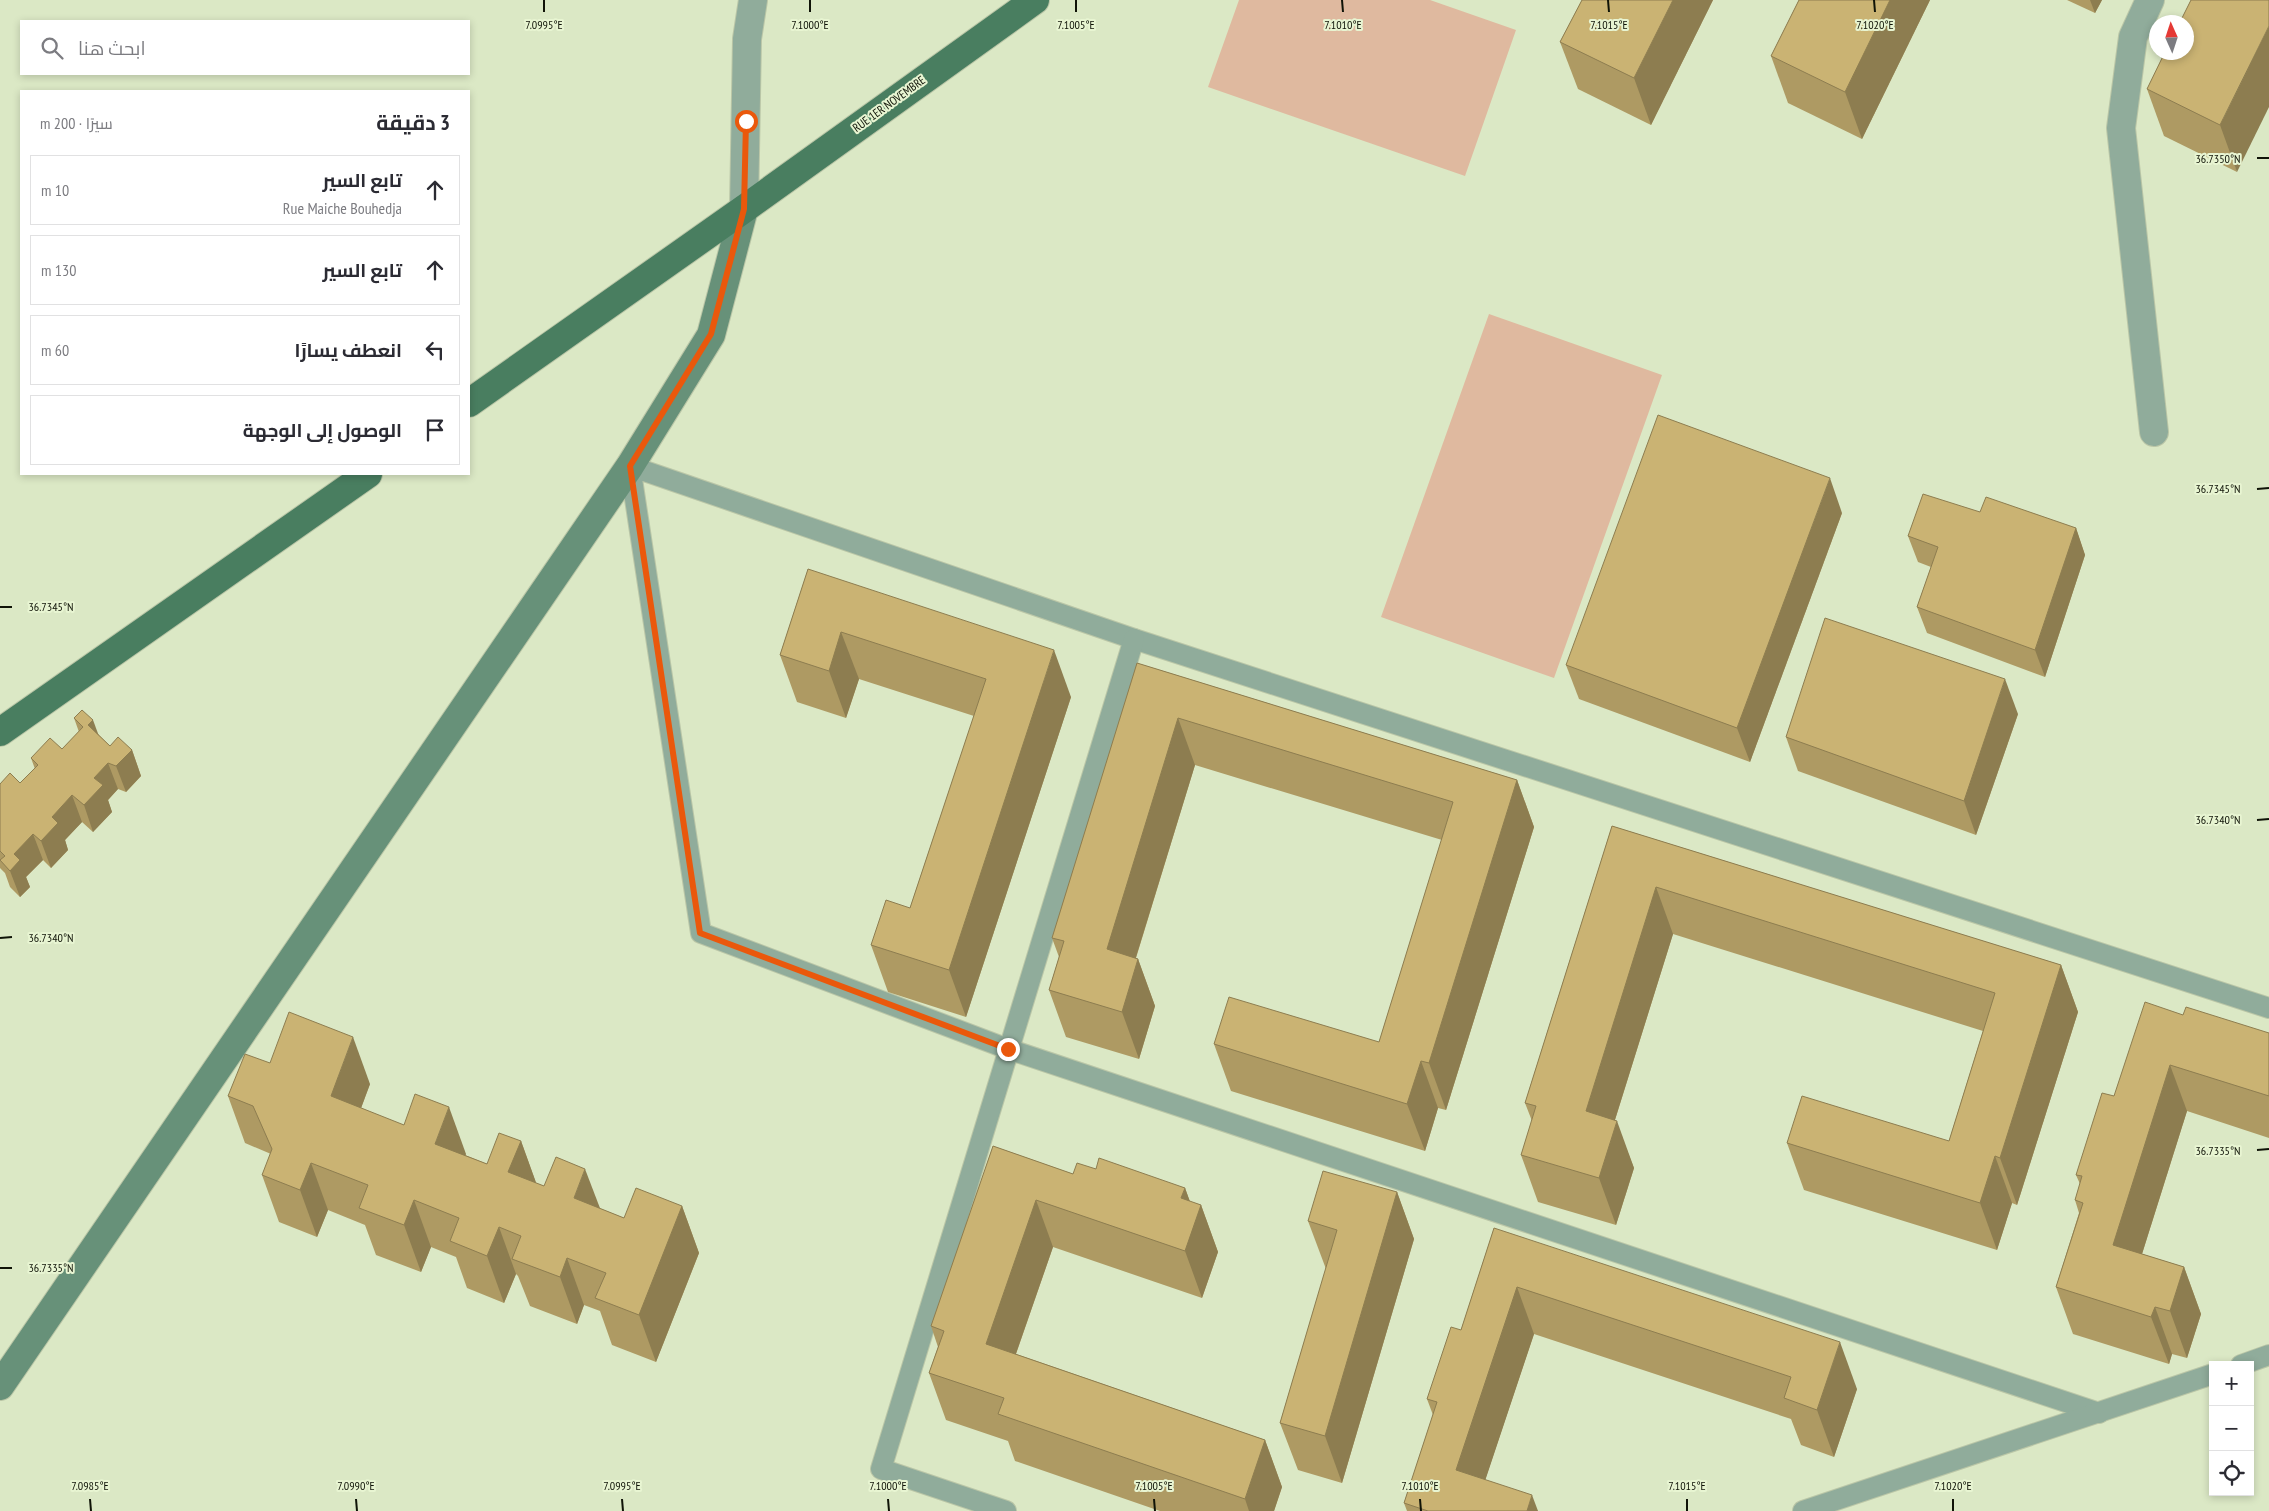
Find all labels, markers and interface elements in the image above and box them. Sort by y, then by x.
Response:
north arrow [2149,15,2194,60]
text: 7.0995°E [525,17,563,32]
text: 7.1000°E [791,17,829,32]
text: 7.1005°E [1057,17,1095,32]
text: 7.1010°E [1324,17,1362,32]
text: 7.1015°E [1590,17,1628,32]
text: 7.1020°E [1856,17,1894,32]
search box [20,20,470,75]
icon: search [38,34,66,62]
text: ابحث هنا [78,36,146,60]
street label: RUE 1ER NOVEMBRE [849,72,928,135]
text: 3 دقيقة [376,109,450,136]
route start [735,110,758,133]
text: سيرًا · 200 m [40,113,113,133]
text: 36.7350°N [2195,151,2241,166]
text: تابع السير [323,168,402,192]
icon: ahead [421,176,449,204]
text: 10 m [41,180,69,200]
text: Rue Maiche Bouhedja [283,198,402,218]
icon: ahead [421,256,449,284]
text: تابع السير [323,258,402,282]
text: 130 m [41,260,76,280]
icon: left [421,336,449,364]
text: انعطف يسارًا [294,338,402,362]
text: 60 m [41,340,69,360]
icon: arrive [421,416,449,444]
text: الوصول إلى الوجهة [243,418,402,442]
text: 36.7345°N [2195,481,2241,496]
text: 36.7345°N [28,599,74,614]
text: 36.7340°N [2195,812,2241,827]
text: 36.7340°N [28,930,74,945]
route end [997,1038,1020,1061]
text: 36.7335°N [2195,1143,2241,1158]
text: 36.7335°N [28,1260,74,1275]
map controls [2209,1361,2254,1496]
button: + [2209,1361,2254,1406]
button: − [2209,1406,2254,1451]
button: locate [2209,1451,2254,1496]
text: 7.0985°E [71,1478,109,1493]
text: 7.0990°E [337,1478,375,1493]
text: 7.0995°E [603,1478,641,1493]
text: 7.1000°E [869,1478,907,1493]
text: 7.1005°E [1135,1478,1173,1493]
text: 7.1010°E [1401,1478,1439,1493]
text: 7.1015°E [1668,1478,1706,1493]
text: 7.1020°E [1934,1478,1972,1493]

